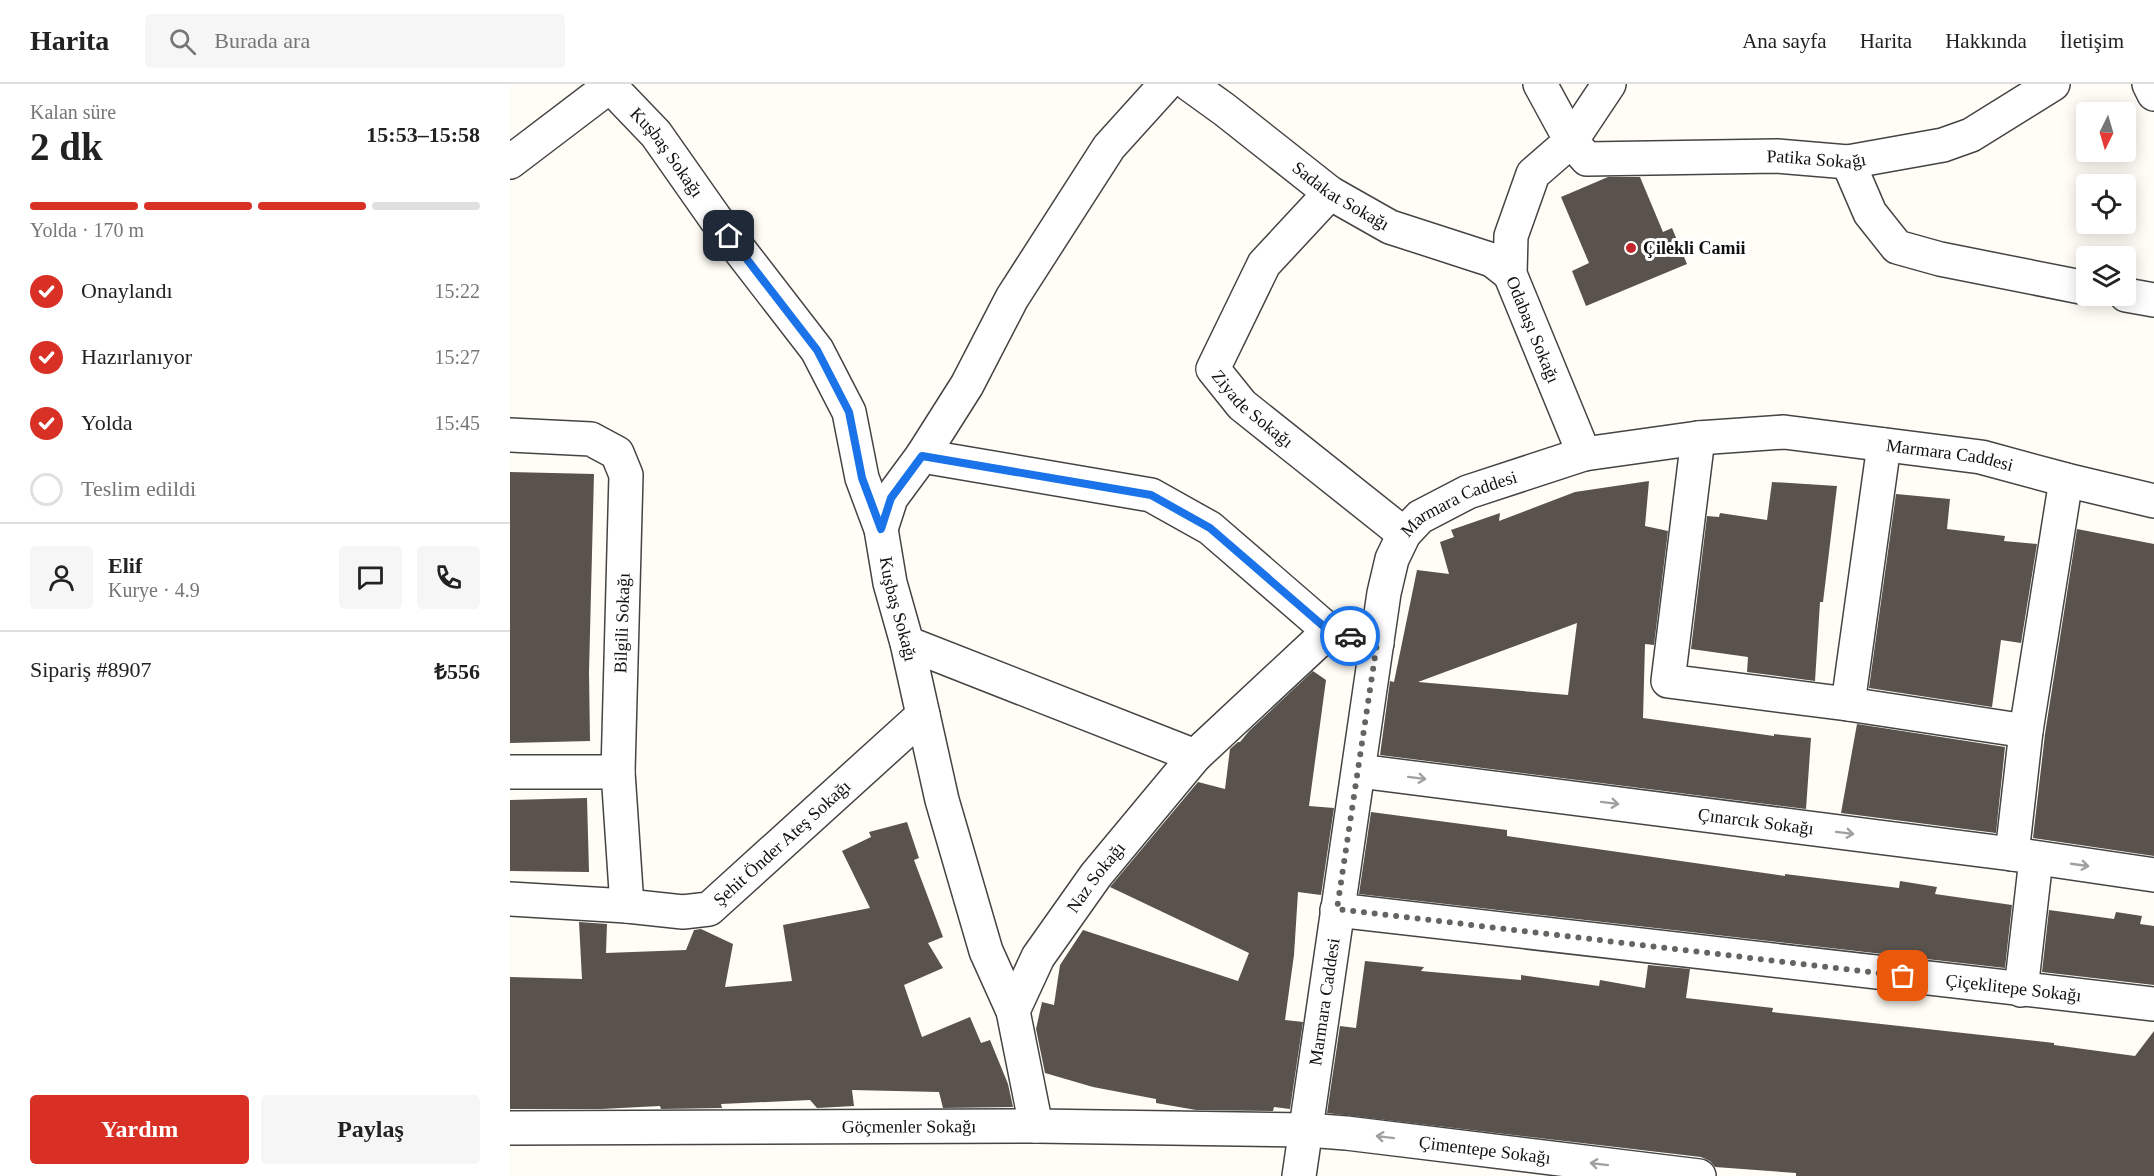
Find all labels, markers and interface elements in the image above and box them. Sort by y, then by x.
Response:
search box [145,14,565,68]
text: Harita [30,25,109,56]
icon: search [166,25,199,58]
text: Burada ara [214,28,310,53]
text: Ana sayfa [1742,29,1827,53]
text: Harita [1860,29,1912,53]
text: Hakkında [1945,29,2027,53]
text: İletişim [2060,29,2124,53]
text: Kalan süre [30,101,116,123]
north arrow [2076,102,2136,162]
map controls [2076,102,2136,306]
street label: Kuşbaş Sokağı [626,103,707,201]
text: 15:53–15:58 [366,122,480,147]
text: 2 dk [30,125,103,168]
street label: Patika Sokağı [1766,146,1867,172]
street label: Sadakat Sokağı [1288,157,1393,235]
button: locate [2076,174,2136,234]
pin [703,210,754,261]
text: Yolda · 170 m [30,219,144,241]
icon: home [712,219,745,252]
place label: Çilekli Camii [1643,238,1746,258]
marker: Çilekli Camii [1624,241,1638,255]
button: layers [2076,246,2136,306]
street label: Odabaşı Sokağı [1502,273,1564,386]
icon: check [30,275,63,308]
text: Onaylandı [81,278,173,303]
text: 15:22 [434,280,480,302]
icon: check [30,341,63,374]
text: Hazırlanıyor [81,344,192,369]
text: 15:27 [434,346,480,368]
street label: Ziyade Sokağı [1208,366,1297,452]
icon: check [30,407,63,440]
text: Yolda [81,410,133,435]
text: 15:45 [434,412,480,434]
street label: Marmara Caddesi [1885,435,2015,475]
street label: Marmara Caddesi [1397,467,1520,541]
text: Teslim edildi [81,476,196,501]
button: person [30,546,93,609]
button: chat [339,546,402,609]
button: phone [417,546,480,609]
text: Elif [108,553,142,578]
street label: Kuşbaş Sokağı [876,555,921,663]
street label: Bilgili Sokağı [610,572,634,674]
text: Kurye · 4.9 [108,579,200,601]
courier [1320,606,1380,666]
icon: car [1334,620,1367,653]
text: Sipariş #8907 [30,657,152,682]
text: ₺556 [434,659,480,684]
one-way arrow [1406,773,1426,784]
street label: Şehit Önder Ateş Sokağı [709,776,854,910]
one-way arrow [1600,798,1620,809]
street label: Çınarcık Sokağı [1697,804,1815,839]
one-way arrow [1835,828,1855,839]
street label: Naz Sokağı [1063,838,1129,916]
one-way arrow [2070,859,2090,870]
street label: Marmara Caddesi [1305,937,1344,1067]
pin [1877,950,1928,1001]
icon: bag [1886,959,1919,992]
street label: Çiçeklitepe Sokağı [1945,970,2083,1006]
button: Yardım [30,1095,249,1164]
button: Paylaş [261,1095,480,1164]
street label: Göçmenler Sokağı [842,1116,976,1137]
one-way arrow [1375,1132,1395,1143]
street label: Çimentepe Sokağı [1418,1132,1552,1168]
one-way arrow [1589,1158,1609,1169]

